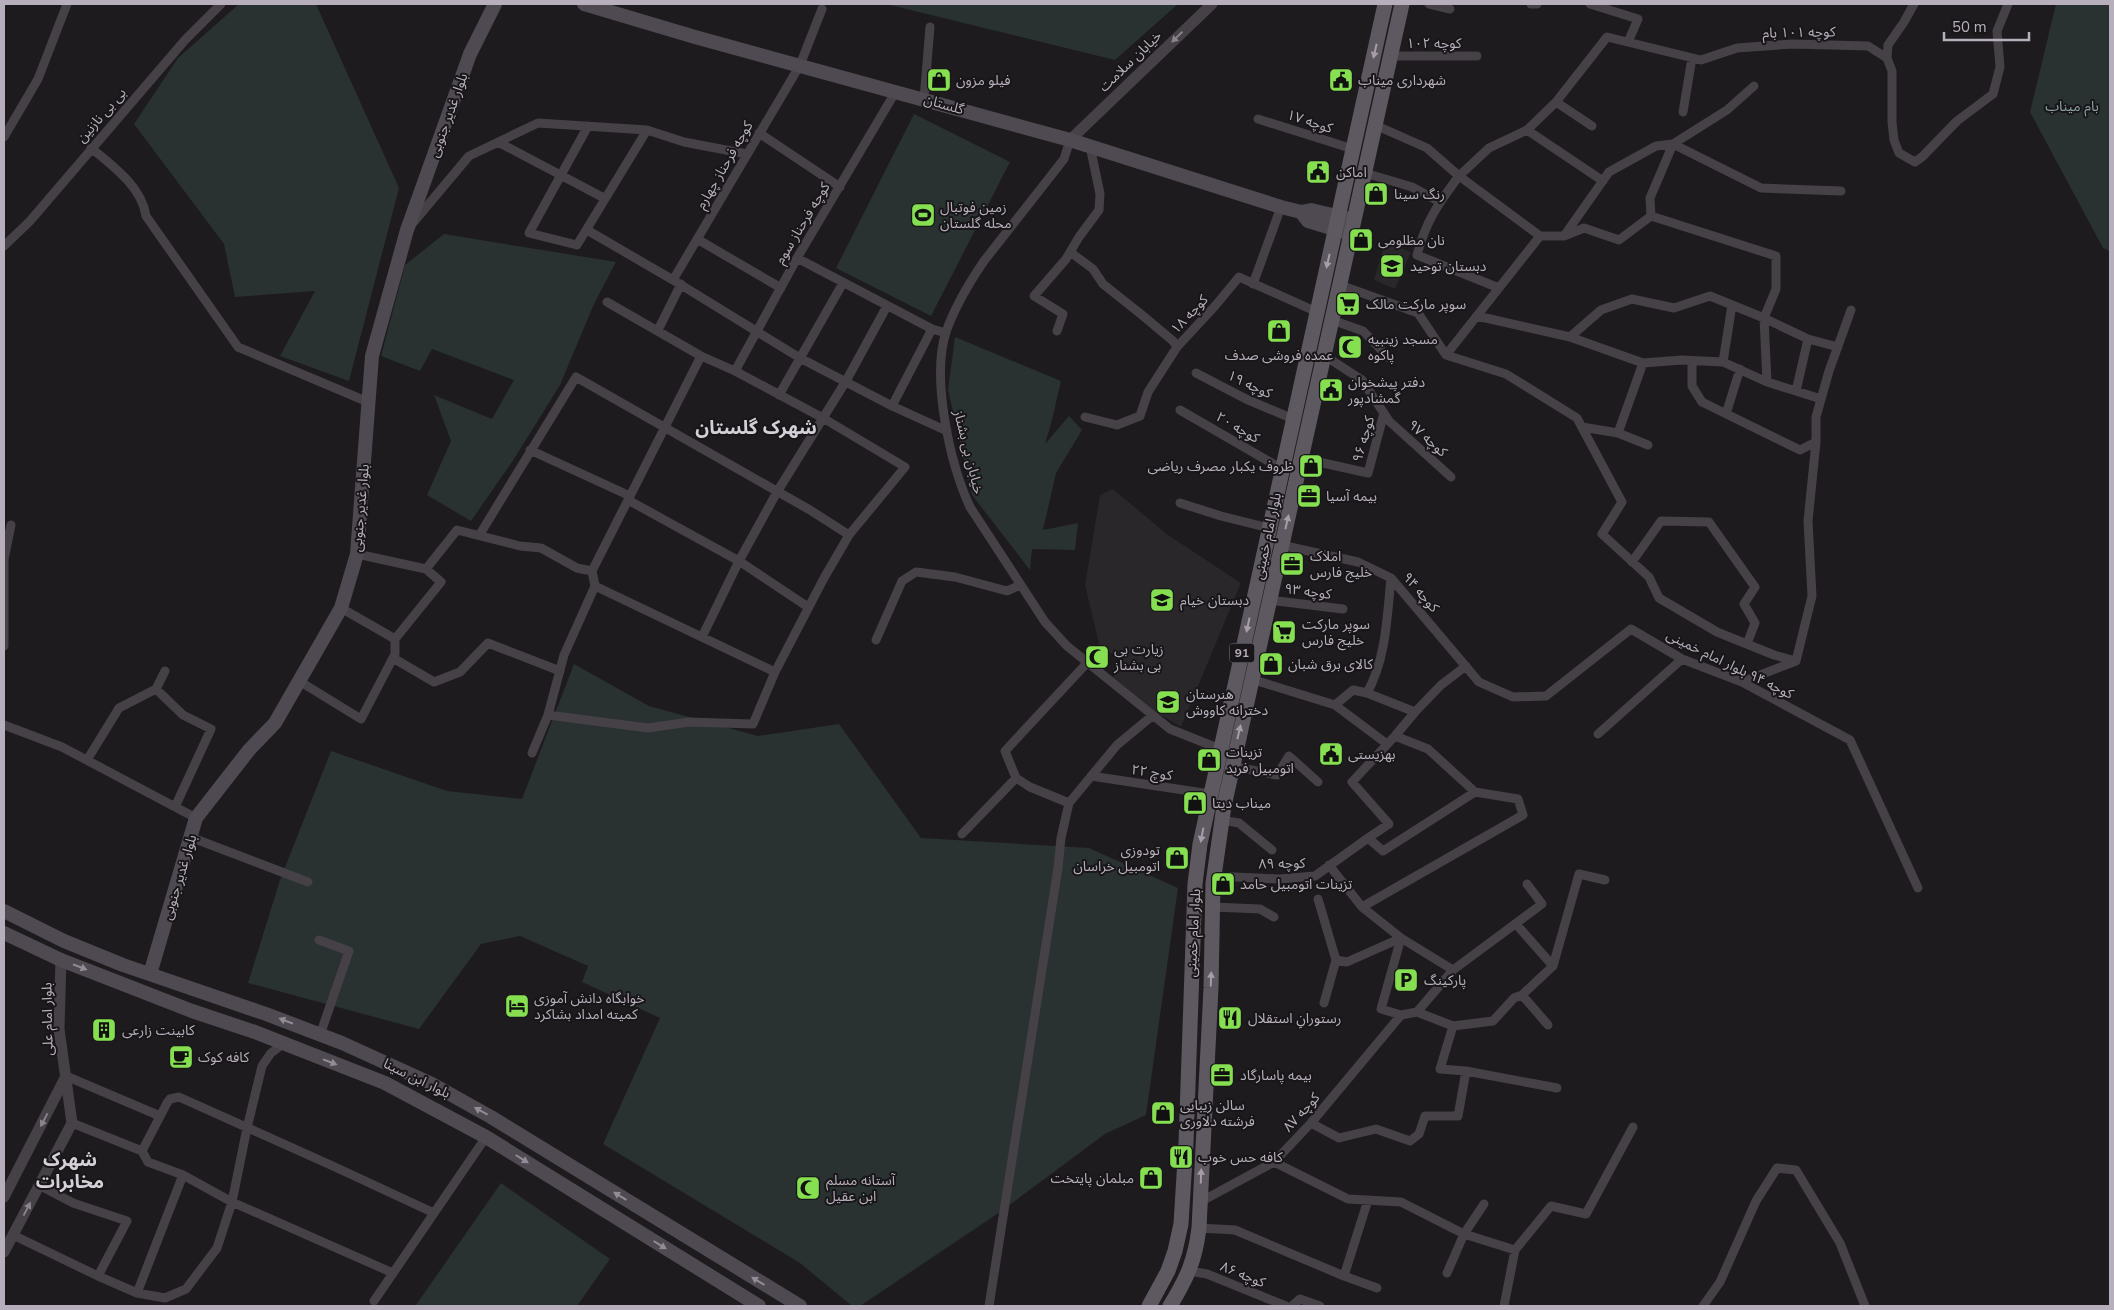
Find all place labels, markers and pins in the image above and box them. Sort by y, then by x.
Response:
shop icon: فیلو مزون [926,67,952,93]
public building icon: شهرداری میناب [1328,67,1354,93]
place label: فیلو مزون [956,71,1011,90]
place label: شهرداری میناب [1358,71,1446,90]
public building icon: اماکن [1305,159,1331,185]
place label: اماکن [1336,163,1367,182]
shop icon: رنگ سینا [1363,181,1389,207]
place label: رنگ سینا [1394,185,1445,204]
place label: زمین فوتبال محله گلستان [940,198,1012,233]
sports icon: زمین فوتبال محله گلستان [910,202,936,228]
shop icon: نان مظلومی [1348,227,1374,253]
place label: نان مظلومی [1378,231,1445,250]
school or university icon: دبستان توحید [1379,253,1405,279]
place label: دبستان توحید [1410,257,1487,276]
supermarket icon: سوپر مارکت مالک [1335,291,1361,317]
place label: سوپر مارکت مالک [1366,295,1466,314]
shop icon: عمده فروشی صدف [1266,318,1292,344]
place label: مسجد زینبیه پاکوه [1368,330,1438,365]
mosque icon: مسجد زینبیه پاکوه [1337,334,1363,360]
place label: عمده فروشی صدف [1225,346,1333,365]
place label: دفتر پیشخوان گمشادپور [1347,373,1425,408]
public building icon: دفتر پیشخوان گمشادپور [1318,377,1344,403]
shop icon: ظروف یکبار مصرف ریاضی [1298,453,1324,479]
place label: ظروف یکبار مصرف ریاضی [1147,457,1294,476]
office icon: بیمه آسیا [1296,483,1322,509]
place label: بیمه آسیا [1326,487,1377,506]
place label: املاک خلیج فارس [1310,547,1372,583]
office icon: املاک خلیج فارس [1279,551,1305,577]
school or university icon: دبستان خیام [1149,587,1175,613]
place label: دبستان خیام [1180,591,1249,611]
place label: سوپر مارکت خلیج فارس [1302,615,1370,651]
supermarket icon: سوپر مارکت خلیج فارس [1271,619,1297,645]
place label: زیارت بی بی بشناز [1113,640,1164,675]
mosque icon: زیارت بی بی بشناز [1084,644,1110,670]
shop icon: کالای برق شبان [1258,651,1284,677]
place label: کالای برق شبان [1288,655,1373,674]
place label: هنرستان دخترانه کاووش [1186,685,1268,720]
school or university icon: هنرستان دخترانه کاووش [1155,689,1181,715]
public building icon: بهزیستی [1318,741,1344,767]
place label: تزینات اتومبیل فربد [1226,743,1294,778]
place label: بهزیستی [1348,745,1396,764]
shop icon: تزینات اتومبیل فربد [1196,747,1222,773]
shop icon: میناب دیتا [1182,790,1208,816]
place label: میناب دیتا [1212,794,1271,813]
place label: تودوزی اتومبیل خراسان [1073,841,1160,876]
shop icon: تودوزی اتومبیل خراسان [1164,845,1190,871]
shop icon: تزینات اتومبیل حامد [1210,871,1236,897]
place label: تزینات اتومبیل حامد [1240,875,1352,894]
parking icon: پارکینگ [1393,967,1419,993]
place label: پارکینگ [1424,971,1466,990]
place label: خوابگاه دانش آموزی کمیته امداد بشاکرد [534,989,645,1024]
hotel icon: خوابگاه دانش آموزی کمیته امداد بشاکرد [504,993,530,1019]
restaurant icon: رستورانِ استقلال [1217,1005,1243,1031]
place label: رستورانِ استقلال [1248,1009,1341,1029]
building icon: کابینت زارعی [91,1017,117,1043]
place label: کابینت زارعی [122,1021,195,1040]
cafe icon: کافه کوک [168,1044,194,1070]
place label: کافه کوک [198,1048,249,1067]
office icon: بیمه پاسارگاد [1209,1062,1235,1088]
place label: بیمه پاسارگاد [1240,1066,1312,1085]
place label: سالن زیبایی فرشته دلاوری [1180,1096,1255,1131]
shop icon: سالن زیبایی فرشته دلاوری [1150,1100,1176,1126]
restaurant icon: کافه حس خوب [1168,1144,1194,1170]
place label: کافه حس خوب [1198,1148,1283,1167]
shop icon: مبلمان پایتخت [1138,1165,1164,1191]
place label: مبلمان پایتخت [1050,1169,1134,1188]
place label: آستانه مسلم ابن عقیل [826,1171,896,1206]
mosque icon: آستانه مسلم ابن عقیل [795,1175,821,1201]

